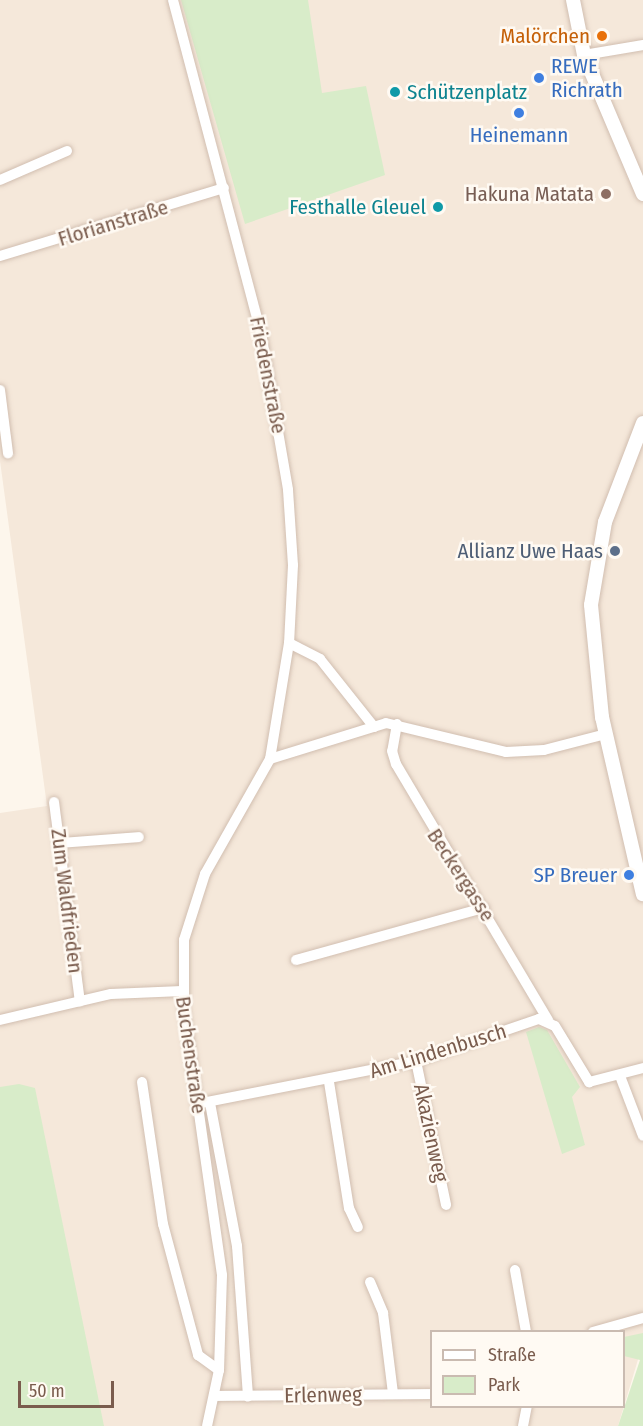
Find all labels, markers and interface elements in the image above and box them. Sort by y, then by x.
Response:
place label: Malörchen [500,23,590,49]
marker: Malörchen [595,29,609,43]
place label: REWE Richrath [551,53,623,103]
marker: REWE Richrath [532,71,546,85]
place label: Schützenplatz [407,79,527,105]
marker: Schützenplatz [388,85,402,99]
marker: Heinemann [512,106,526,120]
place label: Heinemann [470,122,568,148]
place label: Hakuna Matata [465,181,594,207]
marker: Hakuna Matata [599,187,613,201]
street label: Florianstraße [55,194,171,252]
place label: Festhalle Gleuel [289,194,426,220]
marker: Festhalle Gleuel [431,200,445,214]
street label: Friedenstraße [244,314,292,436]
place label: Allianz Uwe Haas [458,538,603,564]
marker: Allianz Uwe Haas [608,544,622,558]
street label: Beckergasse [422,824,500,926]
street label: Zum Waldfrieden [46,827,88,975]
place label: SP Breuer [533,862,617,888]
marker: SP Breuer [622,868,636,882]
street label: Buchenstraße [170,995,212,1115]
street label: Am Lindenbusch [367,1018,509,1084]
street label: Akazienweg [408,1082,454,1184]
legend [430,1330,625,1408]
text: Straße [488,1344,536,1366]
scale bar [21,1369,117,1407]
text: Park [488,1374,520,1396]
text: 50 m [29,1380,65,1402]
street label: Erlenweg [284,1382,362,1408]

